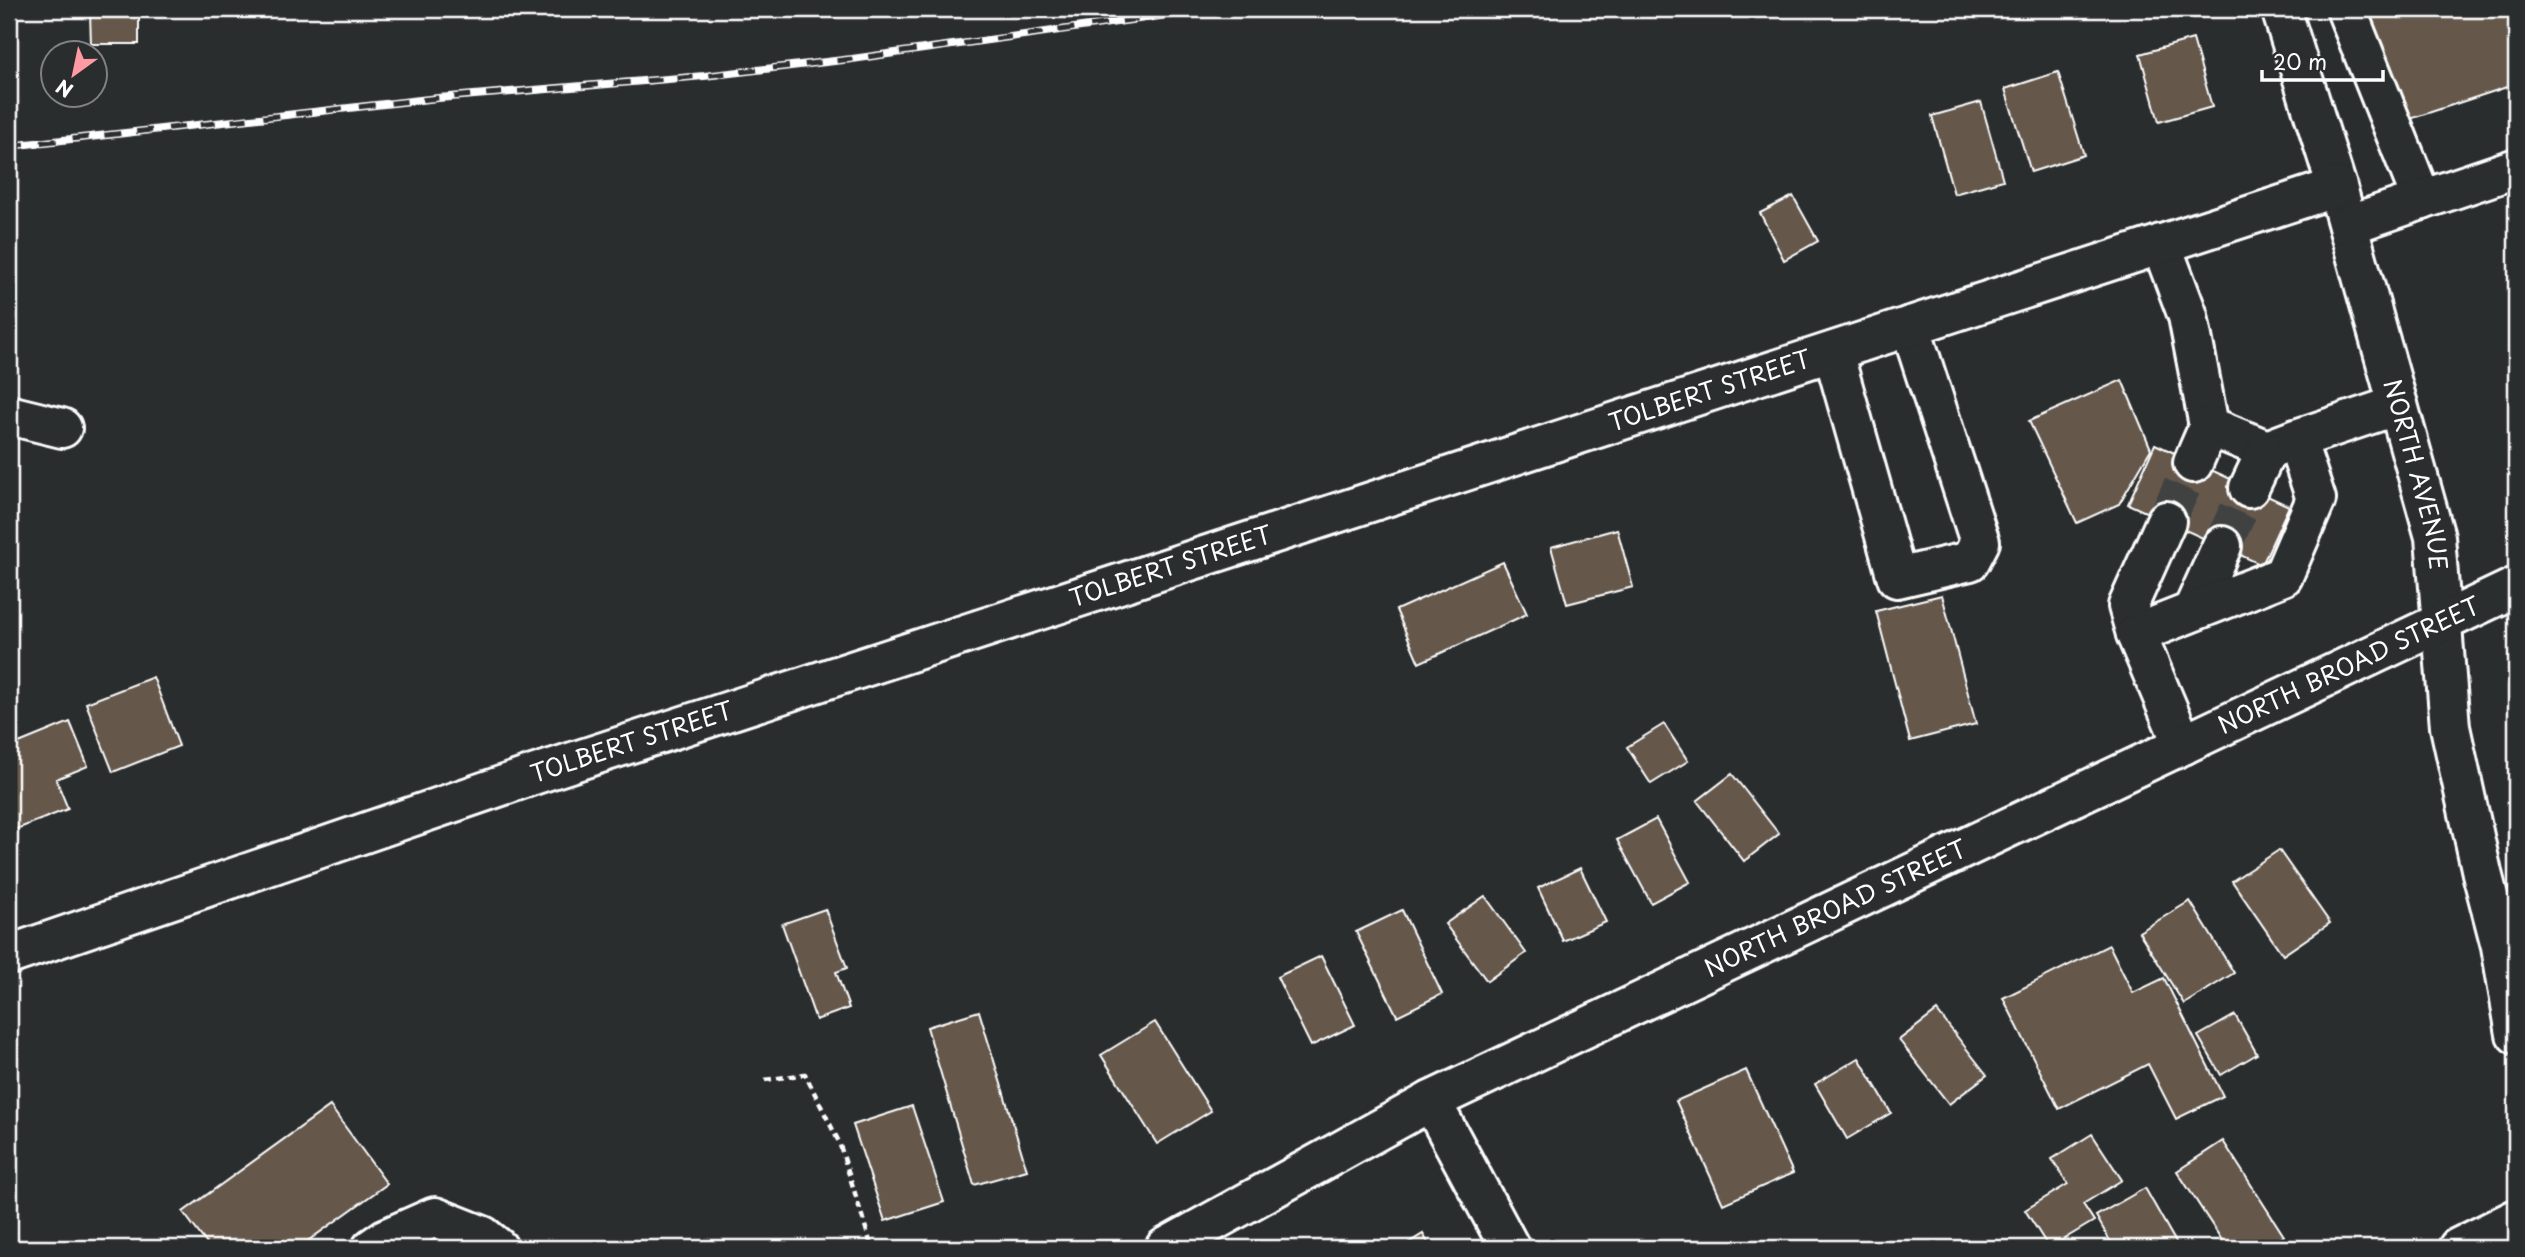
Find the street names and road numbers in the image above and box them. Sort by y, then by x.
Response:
street label: TOLBERT STREET [1604,339,1816,439]
street label: NORTH AVENUE [2376,375,2458,571]
street label: TOLBERT STREET [1064,515,1277,615]
street label: NORTH BROAD STREET [2211,586,2486,742]
street label: TOLBERT STREET [525,691,738,791]
street label: NORTH BROAD STREET [1698,829,1973,985]

